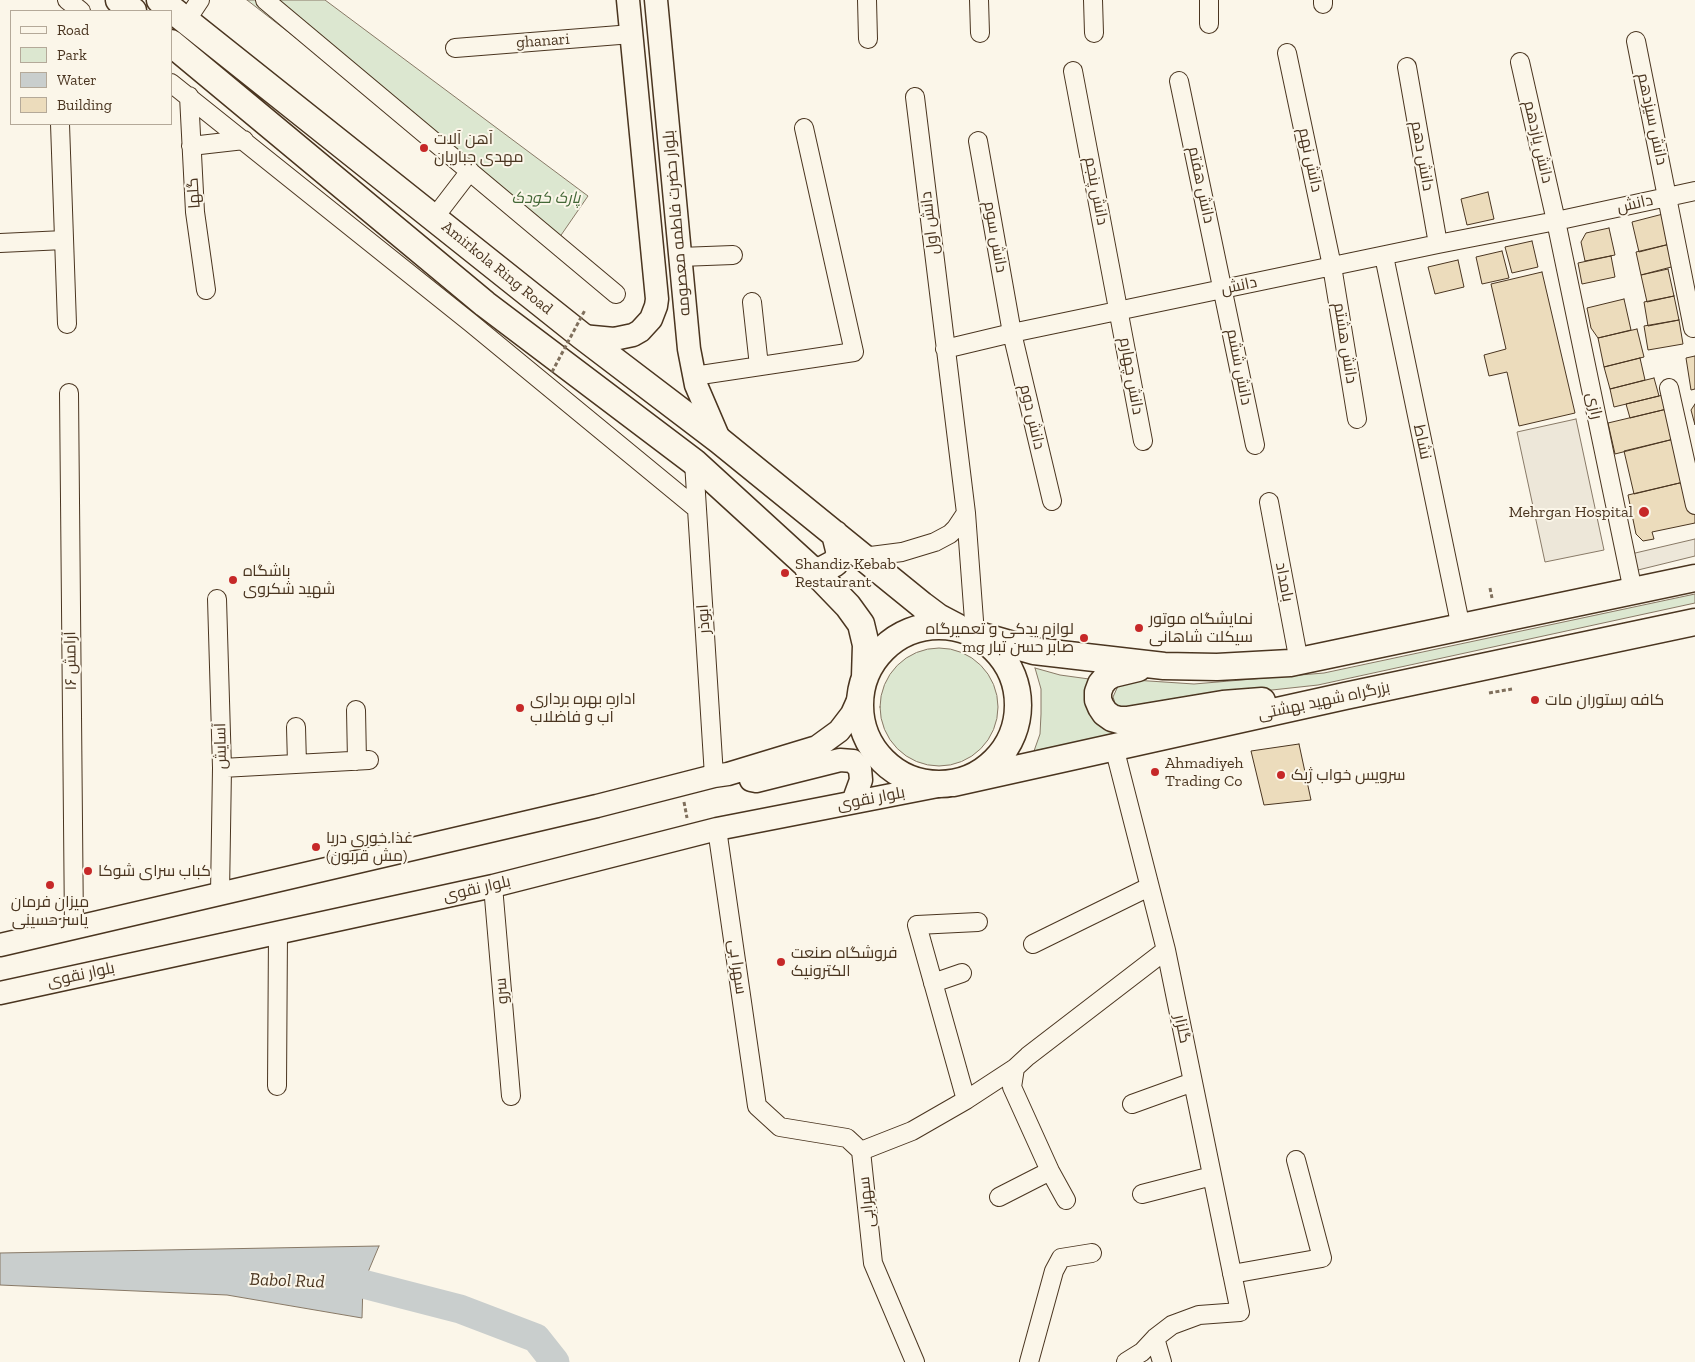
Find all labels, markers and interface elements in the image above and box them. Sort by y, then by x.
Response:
legend [10,10,172,125]
text: Road [57,21,89,39]
street label: ghanari [516,30,570,52]
text: Park [57,46,87,64]
text: Water [57,71,97,89]
street label: دانش سیزدهم [1633,71,1671,167]
text: Building [57,96,112,114]
street label: دانش یازدهم [1519,99,1557,185]
street label: دانش دهم [1406,119,1438,193]
street label: دانش نهم [1294,126,1326,194]
place label: آهن آلات مهدی جباریان [434,129,524,167]
street label: بلوار حضرت فاطمه معصومه [659,129,695,317]
marker: آهن آلات مهدی جباریان [418,142,430,154]
street label: دانش هفتم [1183,145,1219,225]
street label: دانش پنجم [1080,155,1112,227]
street label: گلها [183,177,205,209]
park label: پارک کودک [512,188,580,208]
street label: دانش اول [917,190,943,256]
street label: دانش [1615,191,1655,217]
street label: دانش سوم [979,200,1011,274]
street label: Amirkola Ring Road [438,217,556,319]
street label: دانش [1219,273,1259,299]
street label: دانش هشتم [1329,301,1361,385]
street label: دانش ششم [1222,327,1256,407]
street label: دانش چهارم [1115,336,1147,416]
street label: دانش دوم [1015,383,1049,451]
street label: رازی [1582,391,1606,421]
street label: نشاط [1409,423,1435,461]
place label: Mehrgan Hospital [1509,502,1633,522]
marker: Mehrgan Hospital [1637,505,1651,519]
place label: Shandiz Kebab Restaurant [795,554,896,592]
place label: باشگاه شهید شکروی [243,561,335,599]
street label: بامداد [1271,561,1297,603]
marker: Shandiz Kebab Restaurant [779,567,791,579]
marker: باشگاه شهید شکروی [227,574,239,586]
street label: ابوذر [693,603,715,635]
place label: نمایشگاه موتور سیکلت شاهانی [1149,609,1253,647]
place label: لوازم یدکی و تعمیرگاه mg صابر حسن تبار [926,619,1074,657]
marker: نمایشگاه موتور سیکلت شاهانی [1133,622,1145,634]
street label: آرامش ۱۶ [61,631,81,691]
marker: لوازم یدکی و تعمیرگاه mg صابر حسن تبار [1078,632,1090,644]
street label: بزرگراه شهید بهشتی [1256,678,1392,724]
place label: اداره بهره برداری آب و فاضلاب [530,689,636,727]
place label: کافه رستوران مات [1545,690,1664,710]
marker: کافه رستوران مات [1529,694,1541,706]
marker: اداره بهره برداری آب و فاضلاب [514,702,526,714]
street label: آسایش [211,723,231,769]
place label: Ahmadiyeh Trading Co [1165,753,1243,791]
place label: سرویس خواب ژیک [1291,765,1406,785]
marker: Ahmadiyeh Trading Co [1149,766,1161,778]
marker: سرویس خواب ژیک [1275,769,1287,781]
street label: بلوار نقوی [835,783,907,815]
place label: غذا خوری دریا (مش قربون) [326,828,413,866]
marker: غذا خوری دریا (مش قربون) [310,841,322,853]
place label: کباب سرای شوکا [98,861,211,881]
marker: کباب سرای شوکا [82,865,94,877]
street label: بلوار نقوی [441,872,513,906]
marker: میزان فرمان یاسر حسینی [44,879,56,891]
place label: میزان فرمان یاسر حسینی [11,892,89,930]
street label: سهرا بی [724,938,750,996]
place label: فروشگاه صنعت الکترونیک [791,943,898,981]
marker: فروشگاه صنعت الکترونیک [775,956,787,968]
street label: بلوار نقوی [45,958,117,992]
street label: سرو [491,977,513,1005]
street label: گلزار [1170,1013,1194,1045]
street label: سهرابی [855,1175,879,1229]
water label: Babol Rud [249,1269,325,1293]

